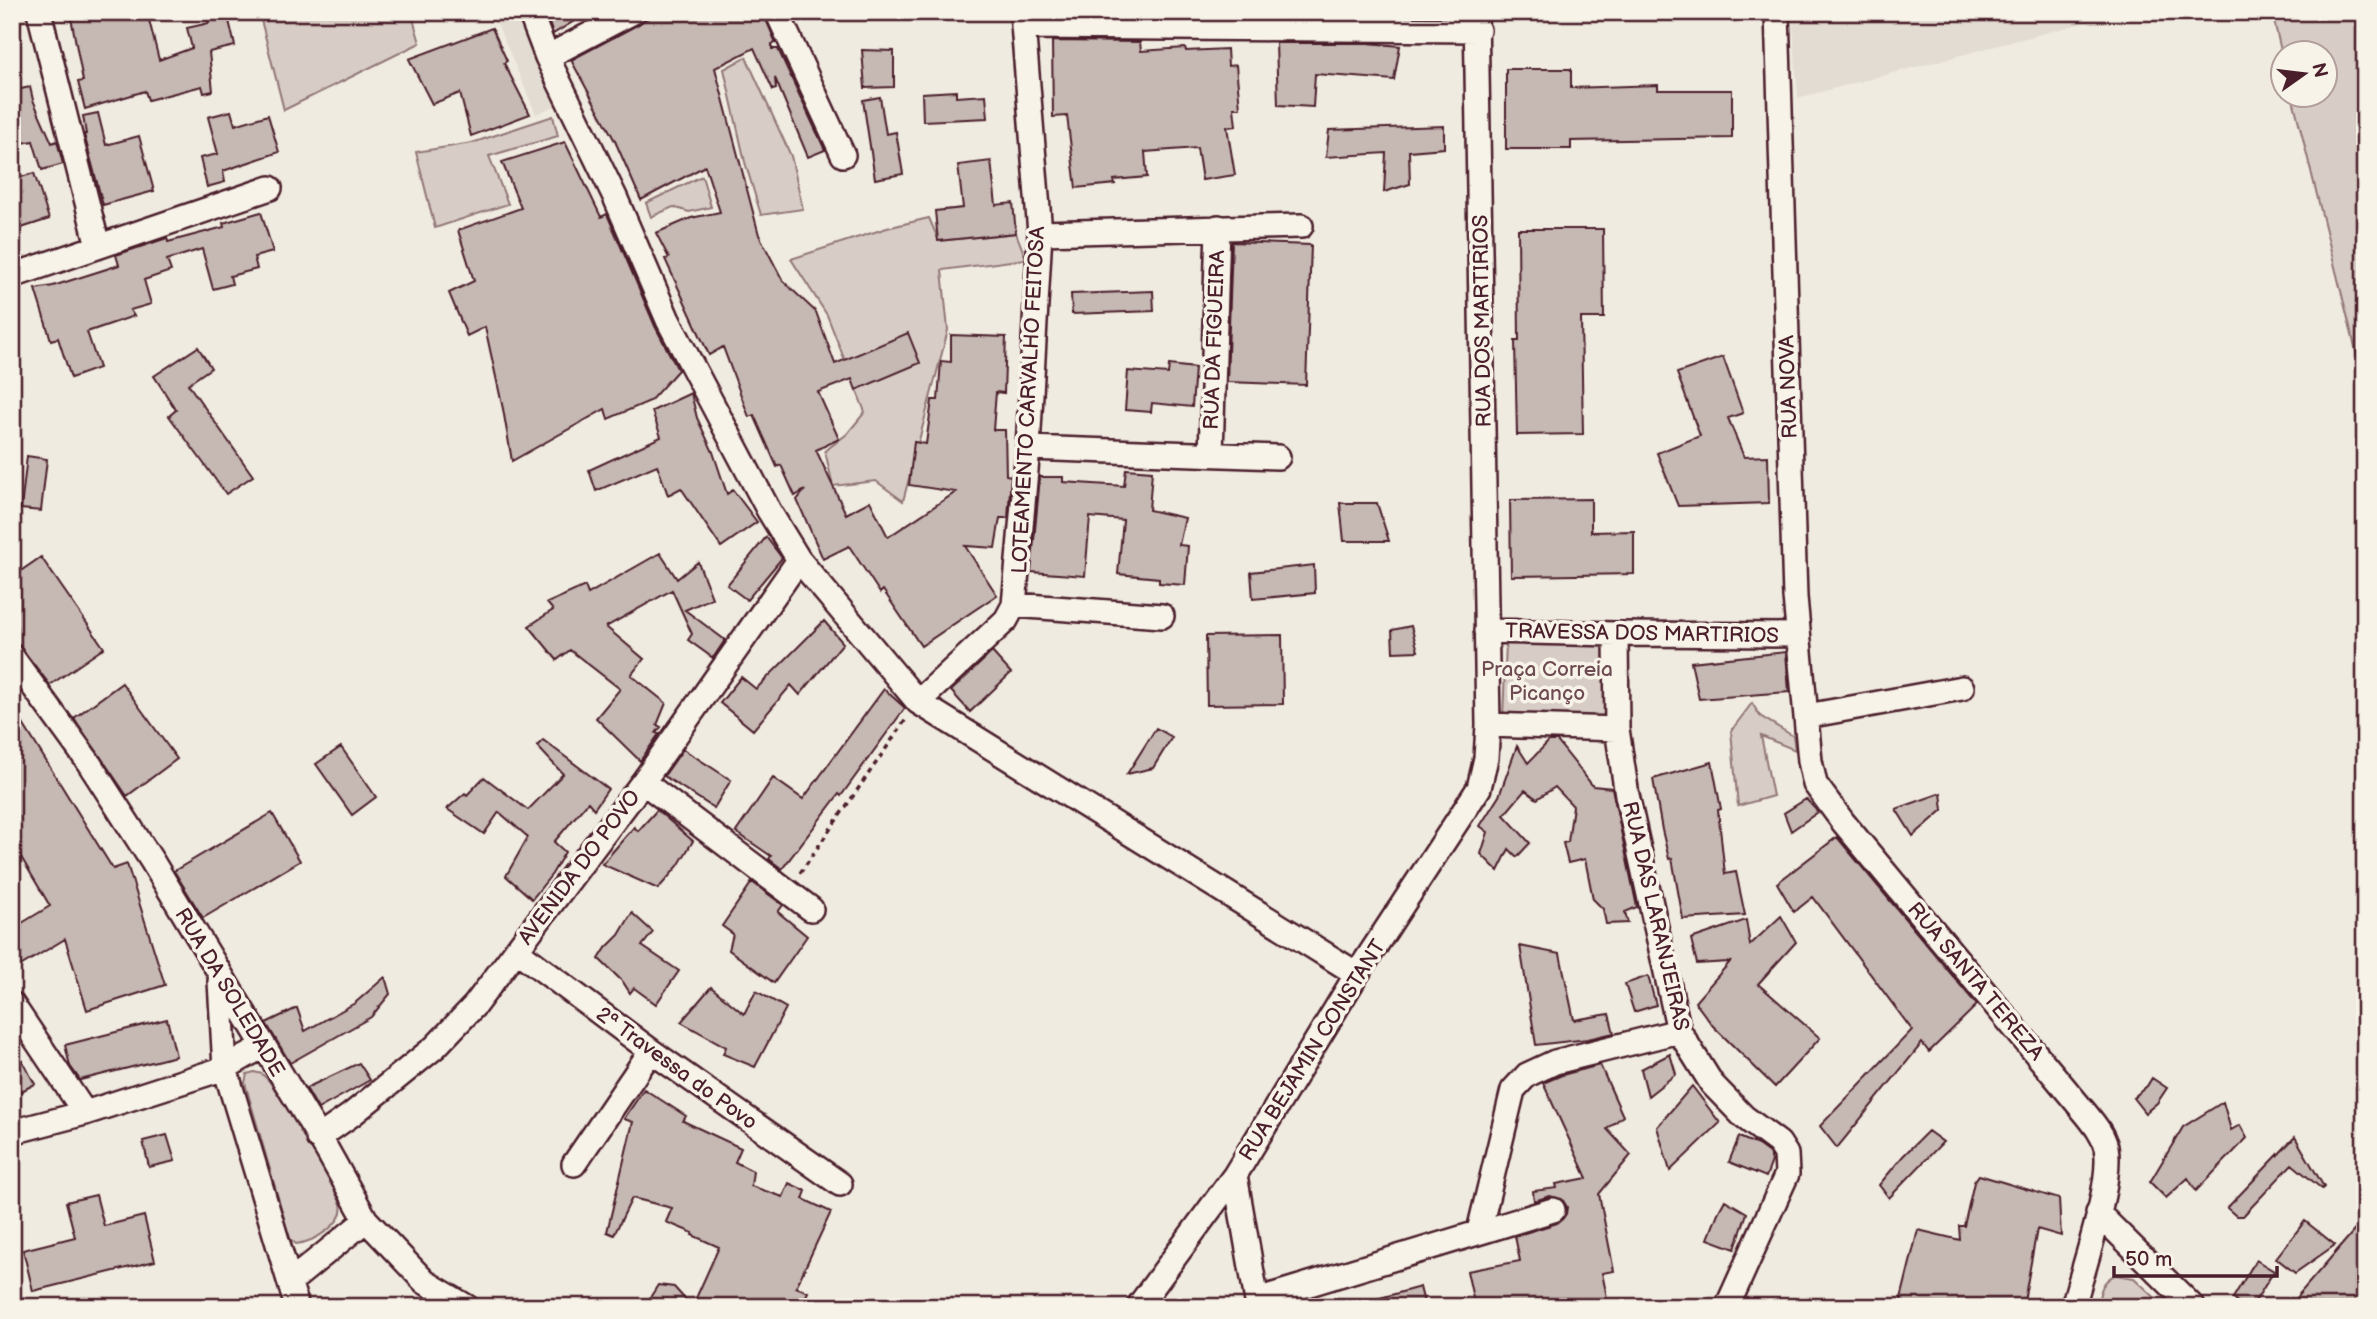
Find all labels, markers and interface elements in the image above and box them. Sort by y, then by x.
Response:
north arrow [2268,38,2338,108]
text: N [2306,61,2332,80]
street label: RUA DOS MARTIRIOS [1468,214,1497,428]
street label: LOTEAMENTO CARVALHO FEITOSA [1007,226,1050,574]
street label: RUA DA FIGUEIRA [1199,250,1230,430]
street label: RUA NOVA [1774,335,1803,439]
street label: TRAVESSA DOS MARTIRIOS [1505,619,1779,648]
park label: Praça Correia Picanço [1481,657,1613,706]
street label: AVENIDA DO POVO [513,785,646,950]
street label: RUA DAS LARANJEIRAS [1617,799,1694,1033]
street label: RUA SANTA TEREZA [1902,897,2049,1065]
street label: RUA DA SOLEDADE [169,903,290,1081]
street label: RUA BEJAMIN CONSTANT [1234,935,1391,1166]
street label: 2ª Travessa do Povo [591,1002,762,1135]
scale bar [2114,1235,2277,1279]
text: 50 m [2125,1247,2172,1272]

